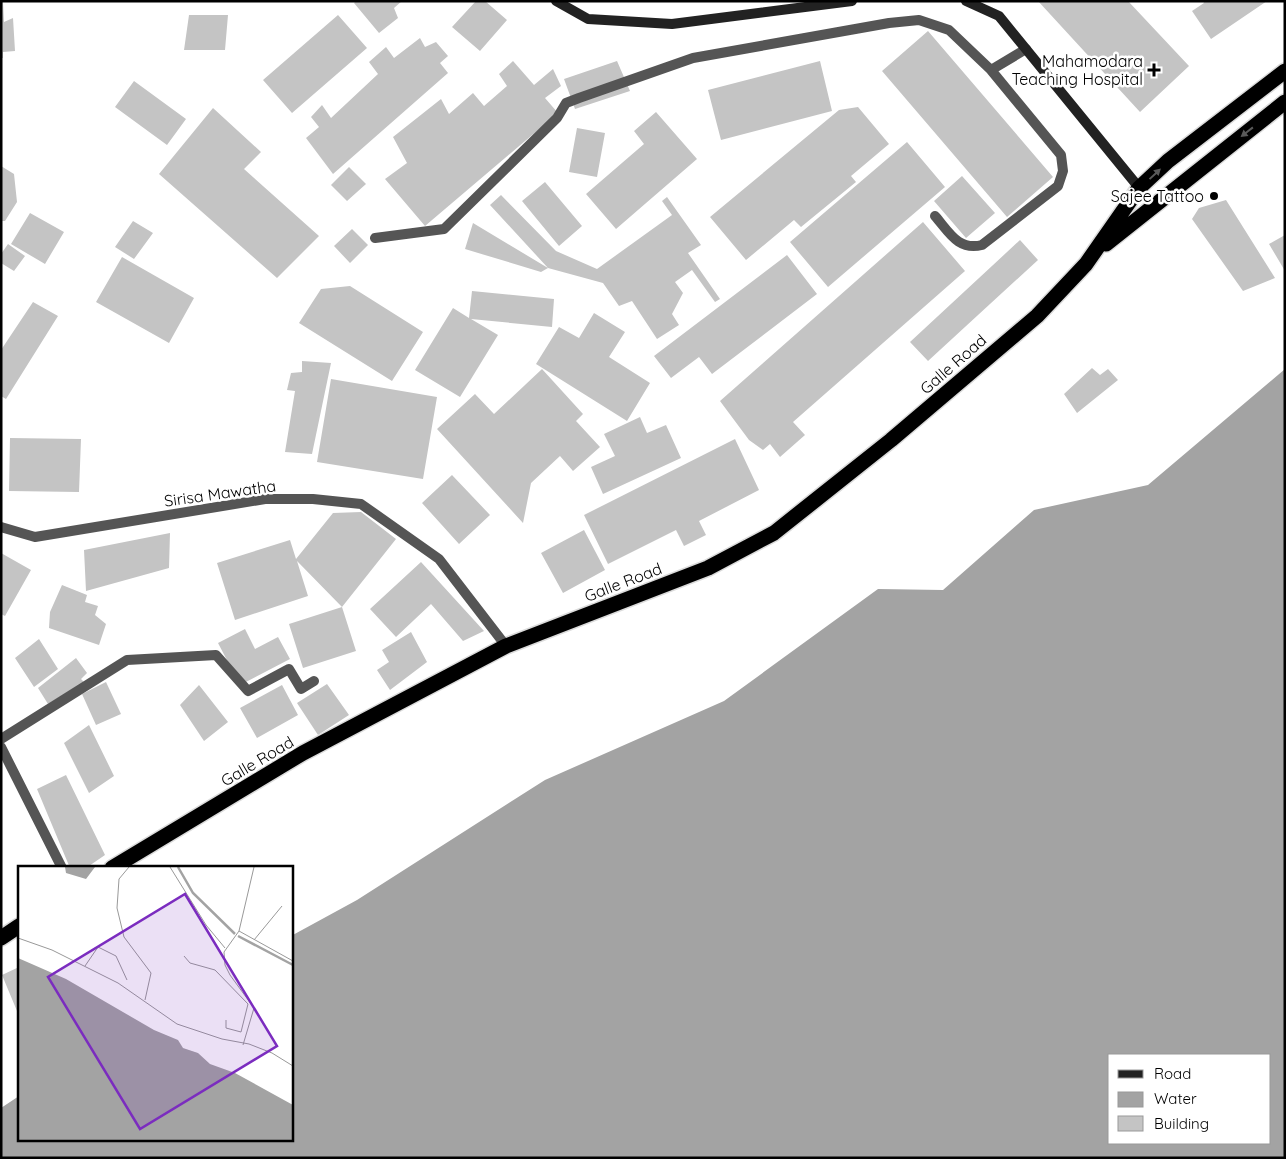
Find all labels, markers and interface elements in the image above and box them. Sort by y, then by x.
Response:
place label: Mahamodara Teaching Hospital [1011,51,1143,89]
marker: Mahamodara Teaching Hospital [1147,63,1161,77]
one-way arrow [1240,127,1253,138]
one-way arrow [1148,168,1160,180]
place label: Sajee Tattoo [1111,186,1204,206]
marker: Sajee Tattoo [1208,190,1220,202]
street label: Galle Road [916,330,990,398]
street label: Sirisa Mawatha [163,475,277,511]
street label: Galle Road [581,558,665,606]
street label: Galle Road [217,731,297,791]
inset map [18,866,292,1142]
legend [1108,1054,1271,1144]
text: Road [1154,1064,1191,1083]
text: Water [1154,1089,1197,1108]
text: Building [1154,1114,1209,1133]

